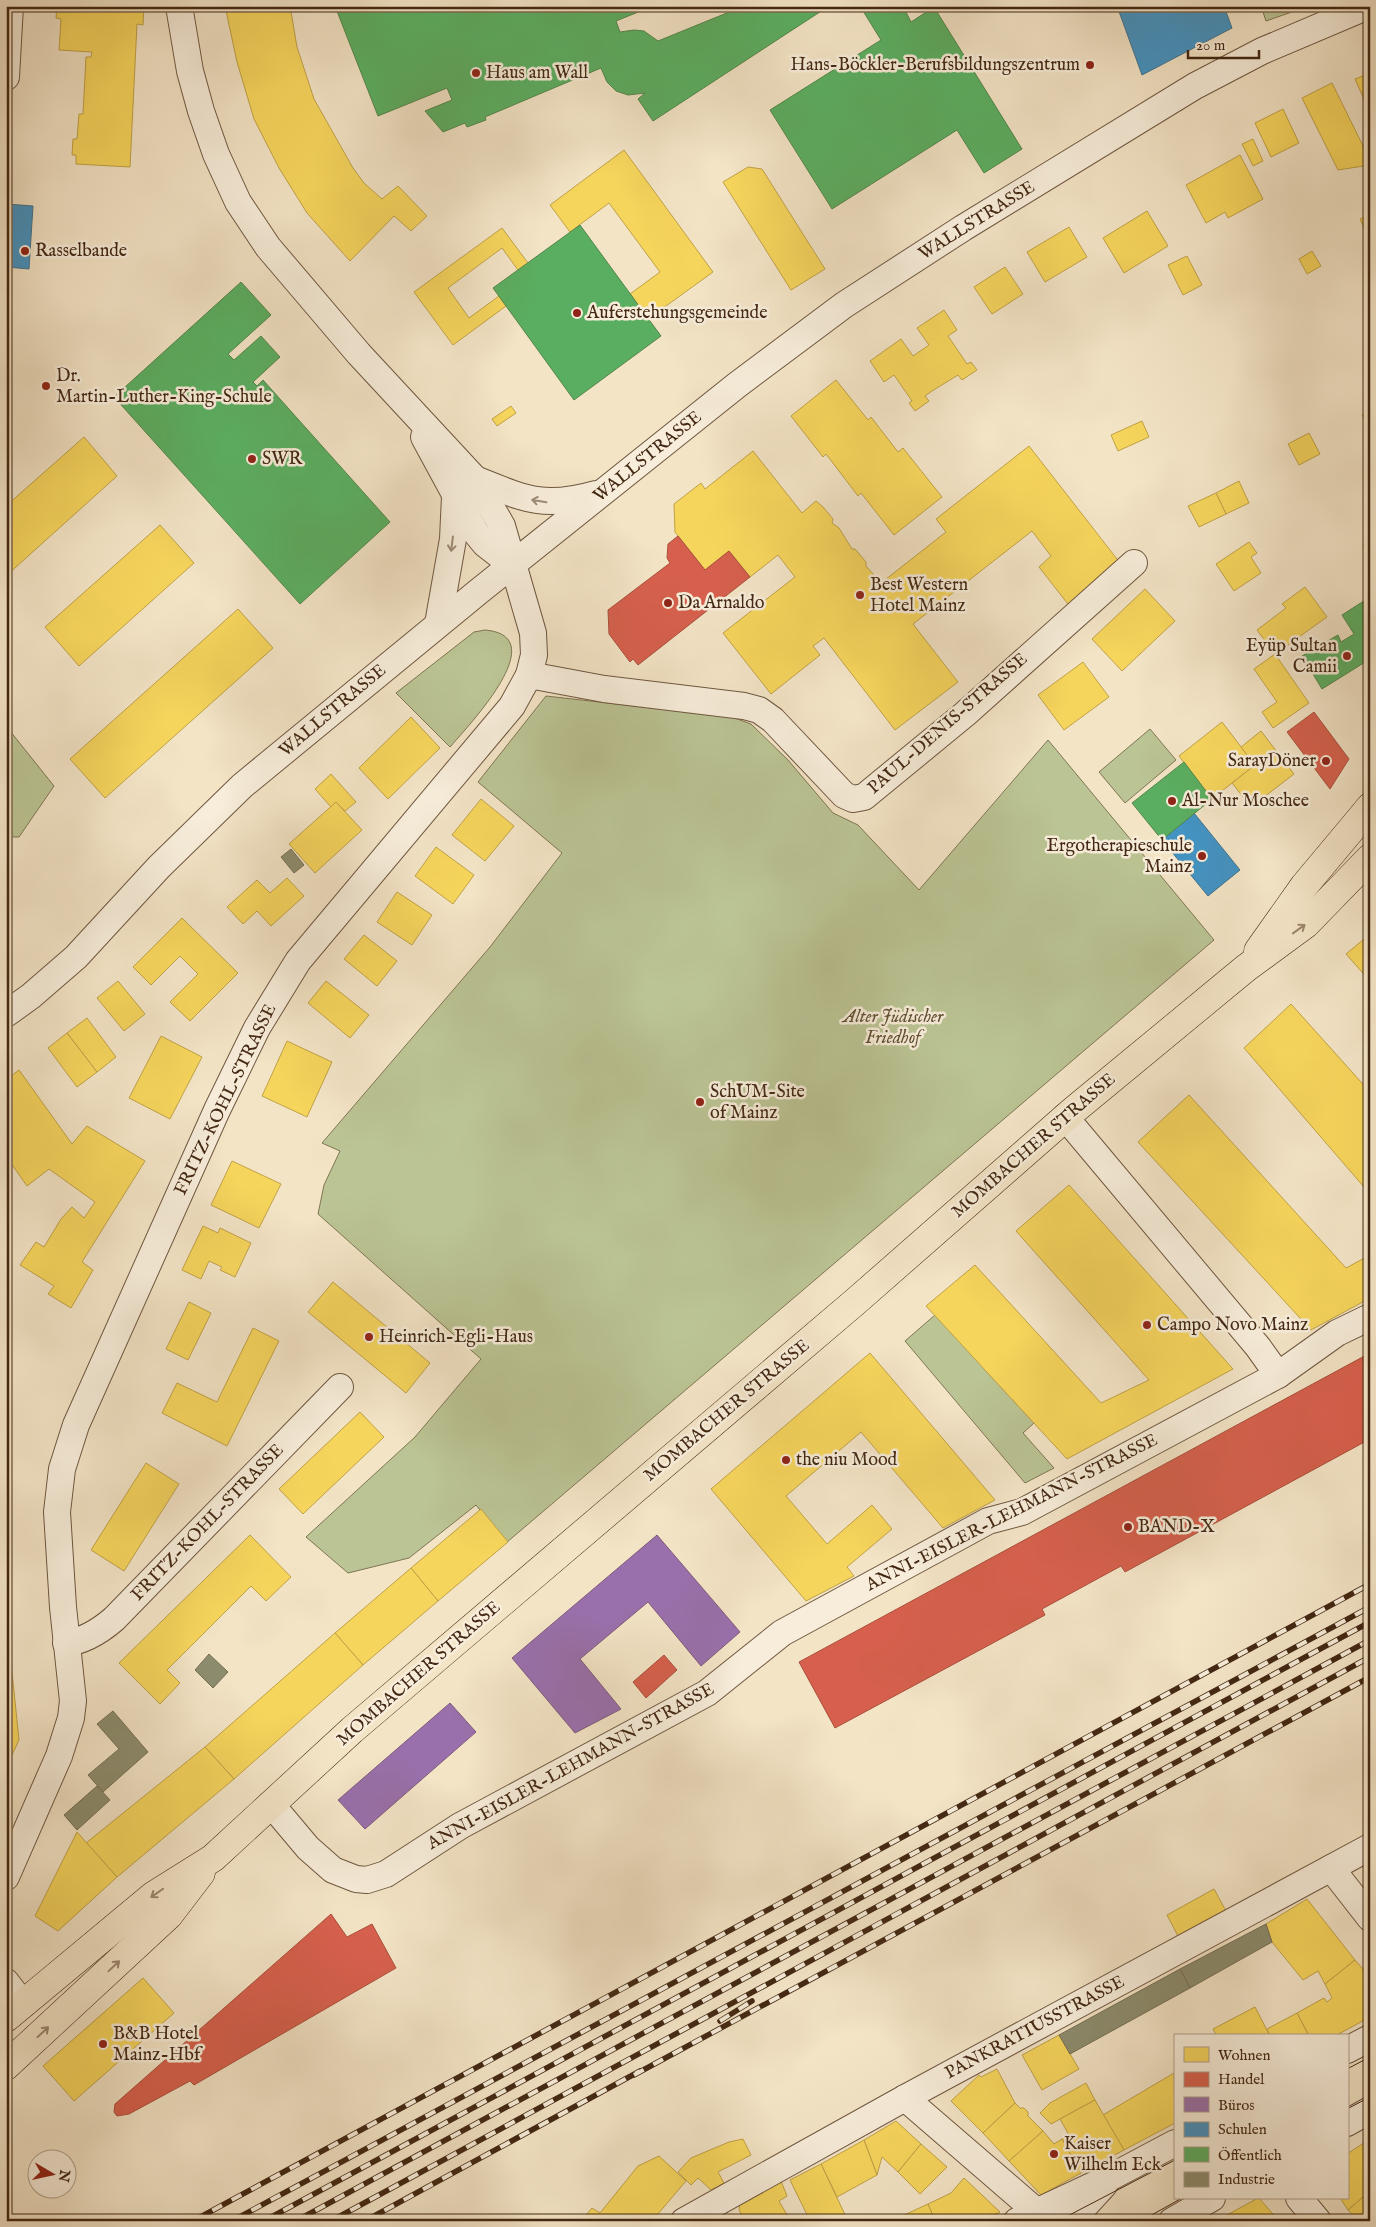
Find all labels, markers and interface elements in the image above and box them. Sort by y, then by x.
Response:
scale bar [1188,28,1260,60]
text: 20 m [1196,36,1226,55]
place label: Hans-Böckler-Berufsbildungszentrum [790,54,1080,77]
marker: Hans-Böckler-Berufsbildungszentrum [1084,59,1096,71]
place label: Haus am Wall [486,62,588,85]
marker: Haus am Wall [470,67,482,79]
street label: WALLSTRASSE [914,176,1040,266]
place label: Rasselbande [35,240,127,263]
marker: Rasselbande [19,245,31,257]
place label: Auferstehungsgemeinde [586,302,767,325]
marker: Auferstehungsgemeinde [571,307,583,319]
place label: Dr. Martin-Luther-King-Schule [56,365,272,409]
marker: Dr. Martin-Luther-King-Schule [40,380,52,392]
street label: WALLSTRASSE [589,406,707,508]
place label: SWR [262,448,303,471]
marker: SWR [246,453,258,465]
one-way arrow [532,495,548,505]
one-way arrow [447,536,457,552]
place label: Best Western Hotel Mainz [870,574,969,618]
marker: Best Western Hotel Mainz [854,589,866,601]
place label: Da Arnaldo [678,592,765,615]
marker: Da Arnaldo [662,597,674,609]
place label: Eyüp Sultan Camii [1246,635,1337,679]
street label: PAUL-DENIS-STRASSE [863,648,1033,800]
marker: Eyüp Sultan Camii [1341,650,1353,662]
street label: WALLSTRASSE [275,659,391,763]
place label: SarayDöner [1228,750,1316,773]
marker: SarayDöner [1320,755,1332,767]
place label: Al-Nur Moschee [1181,790,1309,813]
marker: Al-Nur Moschee [1166,795,1178,807]
place label: Ergotherapieschule Mainz [1047,835,1192,879]
marker: Ergotherapieschule Mainz [1196,850,1208,862]
one-way arrow [1292,924,1306,934]
street label: FRITZ-KOHL-STRASSE [170,1001,282,1199]
park label: Alter Jüdischer Friedhof [841,1006,944,1050]
street label: MOMBACHER STRASSE [947,1069,1121,1223]
place label: SchUM-Site of Mainz [710,1081,805,1125]
marker: SchUM-Site of Mainz [694,1096,706,1108]
place label: Campo Novo Mainz [1157,1314,1308,1337]
marker: Campo Novo Mainz [1141,1319,1153,1331]
place label: Heinrich-Egli-Haus [379,1326,533,1349]
marker: Heinrich-Egli-Haus [363,1331,375,1343]
street label: MOMBACHER STRASSE [639,1335,815,1487]
street label: ANNI-EISLER-LEHMANN-STRASSE [861,1429,1162,1597]
street label: FRITZ-KOHL-STRASSE [127,1440,289,1606]
place label: the niu Mood [796,1449,898,1472]
marker: the niu Mood [780,1454,792,1466]
place label: BAND-X [1138,1516,1215,1539]
marker: BAND-X [1122,1521,1134,1533]
street label: MOMBACHER STRASSE [332,1597,506,1751]
street label: ANNI-EISLER-LEHMANN-STRASSE [423,1678,718,1856]
one-way arrow [150,1888,164,1899]
one-way arrow [108,1960,121,1972]
street label: PANKRATIUSSTRASSE [941,1971,1129,2085]
place label: B&B Hotel Mainz-Hbf [113,2023,204,2067]
one-way arrow [37,2026,50,2038]
legend [1174,2034,1348,2200]
marker: B&B Hotel Mainz-Hbf [97,2038,109,2050]
text: Wohnen [1218,2046,1270,2065]
text: Handel [1218,2070,1265,2089]
text: Büros [1218,2096,1255,2115]
text: Schulen [1218,2120,1267,2139]
place label: Kaiser Wilhelm Eck [1064,2133,1162,2177]
text: Öffentlich [1218,2146,1282,2165]
marker: Kaiser Wilhelm Eck [1048,2148,1060,2160]
north arrow [28,2150,78,2200]
text: N [54,2167,74,2183]
text: Industrie [1218,2170,1275,2189]

